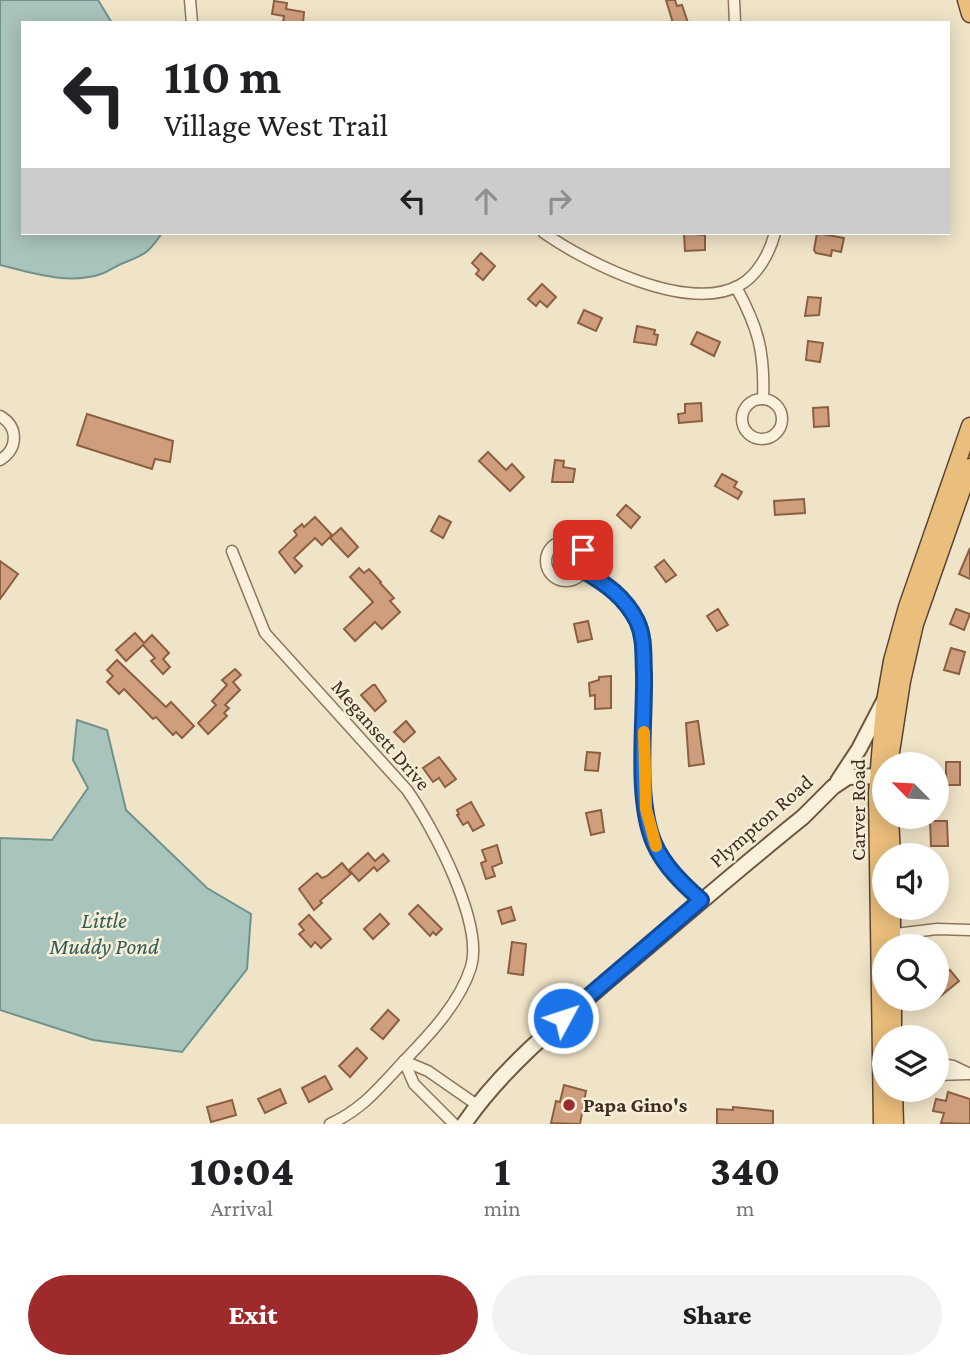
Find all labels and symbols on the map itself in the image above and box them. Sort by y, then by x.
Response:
pin [553,520,613,580]
street label: Megansett Drive [326,675,436,795]
north arrow [872,752,948,830]
street label: Carver Road [846,759,870,861]
street label: Plympton Road [705,770,817,872]
water label: Little Muddy Pond [48,907,160,959]
position arrow [526,981,600,1055]
place label: Papa Gino's [583,1093,688,1117]
marker: Papa Gino's [561,1097,577,1113]

